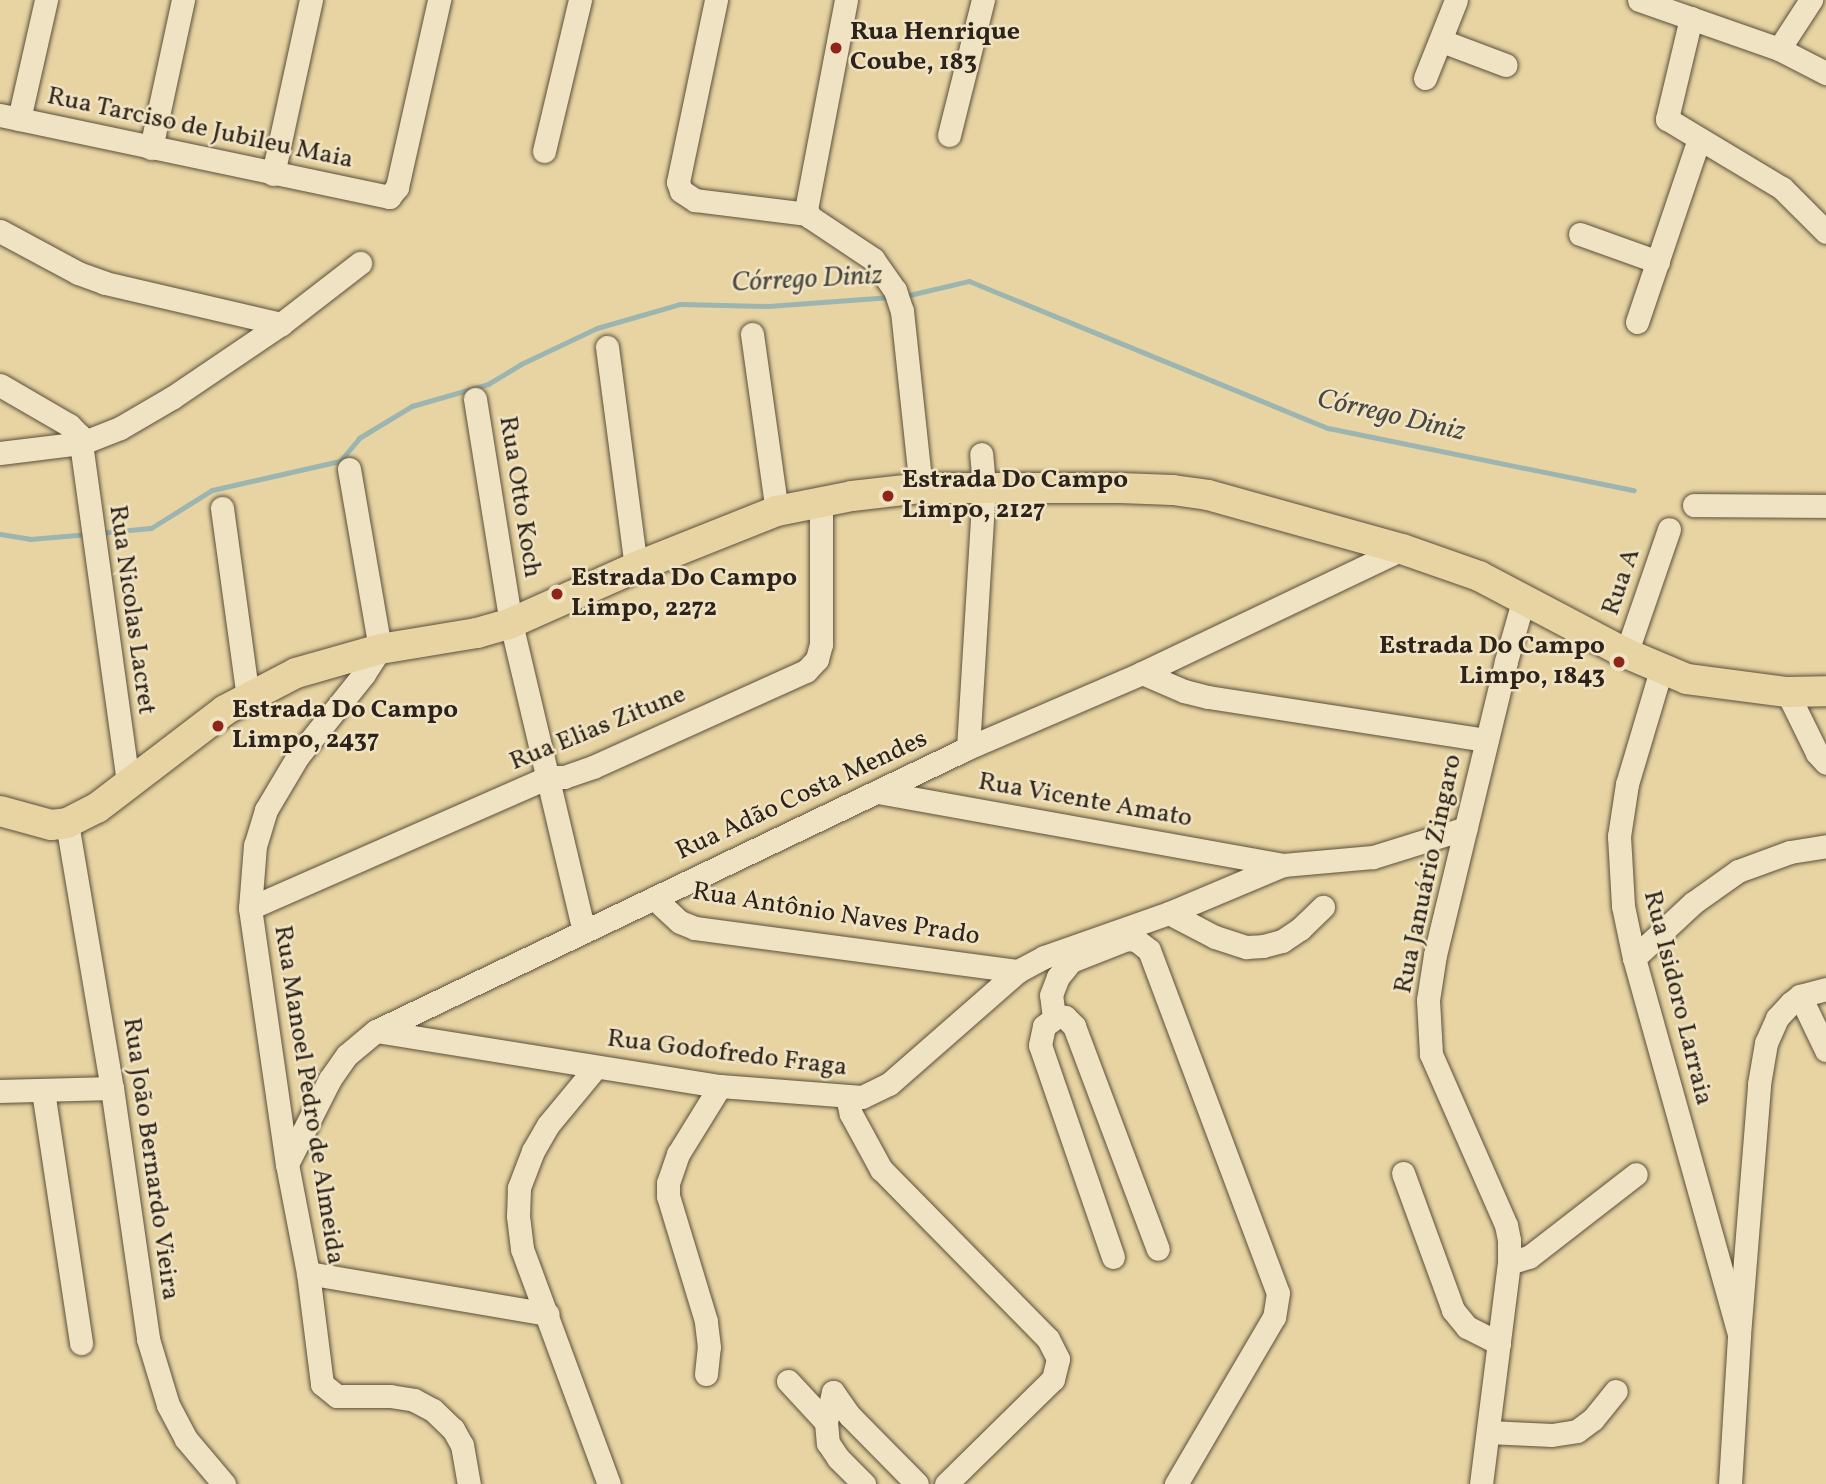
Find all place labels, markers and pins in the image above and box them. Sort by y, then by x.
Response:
place label: Rua Henrique Coube, 183 [850,17,1020,78]
marker: Rua Henrique Coube, 183 [828,40,844,56]
place label: Estrada Do Campo Limpo, 2127 [902,465,1128,526]
marker: Estrada Do Campo Limpo, 2127 [880,488,896,504]
place label: Estrada Do Campo Limpo, 2272 [571,563,797,624]
marker: Estrada Do Campo Limpo, 2272 [549,586,565,602]
place label: Estrada Do Campo Limpo, 1843 [1379,631,1605,692]
marker: Estrada Do Campo Limpo, 1843 [1611,654,1627,670]
place label: Estrada Do Campo Limpo, 2437 [232,695,458,756]
marker: Estrada Do Campo Limpo, 2437 [210,718,226,734]

